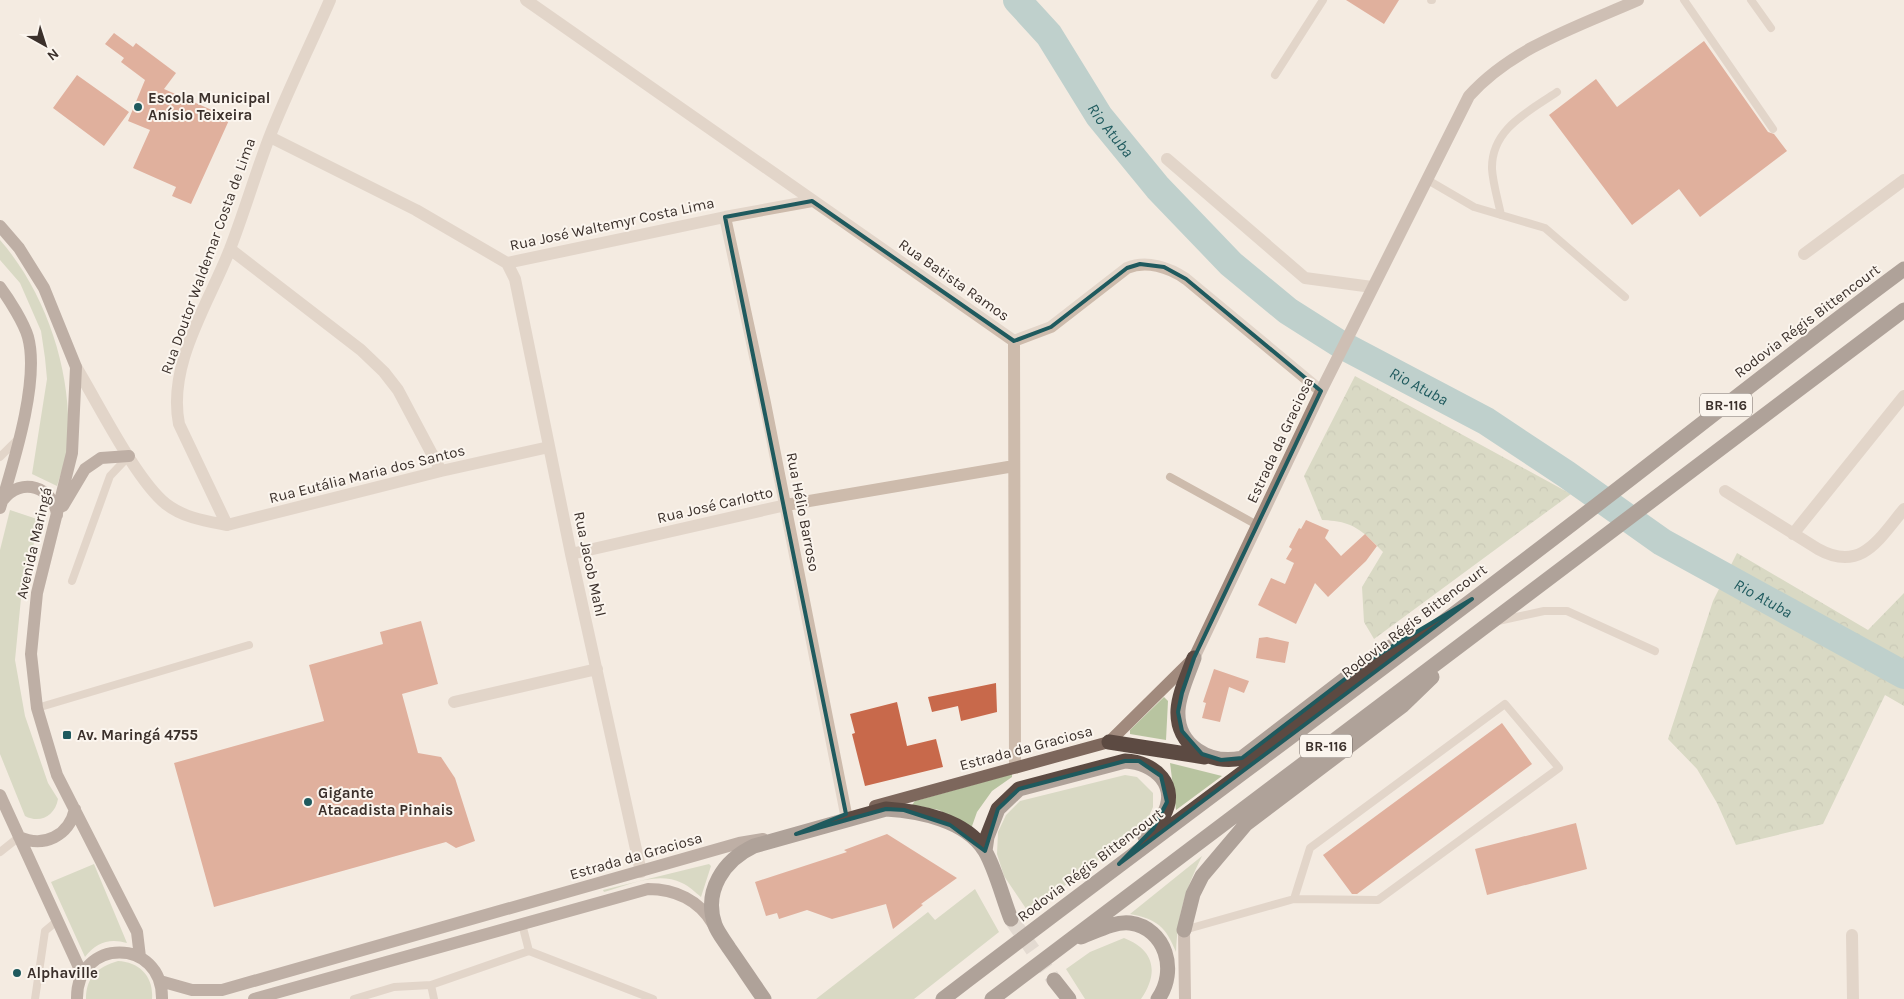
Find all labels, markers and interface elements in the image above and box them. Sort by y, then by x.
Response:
north arrow [20,20,70,70]
text: N [44,45,62,64]
place label: Escola Municipal Anísio Teixeira [148,89,270,124]
water label: Rio Atuba [1084,100,1138,161]
marker: Escola Municipal Anísio Teixeira [132,101,144,113]
street label: Rua Doutor Waldemar Costa de Lima [157,135,259,377]
street label: Rua José Waltemyr Costa Lima [508,193,716,255]
street label: Rua Batista Ramos [895,235,1013,325]
street label: Rodovia Régis Bittencourt [1731,260,1884,382]
water label: Rio Atuba [1386,363,1451,409]
street label: Estrada da Graciosa [1243,374,1317,506]
road number: BR-116 [1700,394,1752,416]
street label: Rua Eutália Maria dos Santos [267,441,467,507]
street label: Rua Hélio Barroso [783,451,823,573]
street label: Rua José Carlotto [655,483,775,527]
street label: Avenida Maringá [12,485,56,601]
street label: Rua Jacob Mahl [570,510,610,618]
street label: Rodovia Régis Bittencourt [1338,560,1491,682]
water label: Rio Atuba [1731,575,1796,622]
street label: Estrada da Graciosa [958,722,1094,774]
place label: Av. Maringá 4755 [77,726,198,744]
marker: Av. Maringá 4755 [61,729,73,741]
road number: BR-116 [1300,734,1352,758]
place label: Gigante Atacadista Pinhais [318,784,453,819]
marker: Gigante Atacadista Pinhais [302,796,314,808]
street label: Rodovia Régis Bittencourt [1014,804,1167,926]
street label: Estrada da Graciosa [568,828,704,884]
place label: Alphaville [27,964,98,982]
marker: Alphaville [11,967,23,979]

